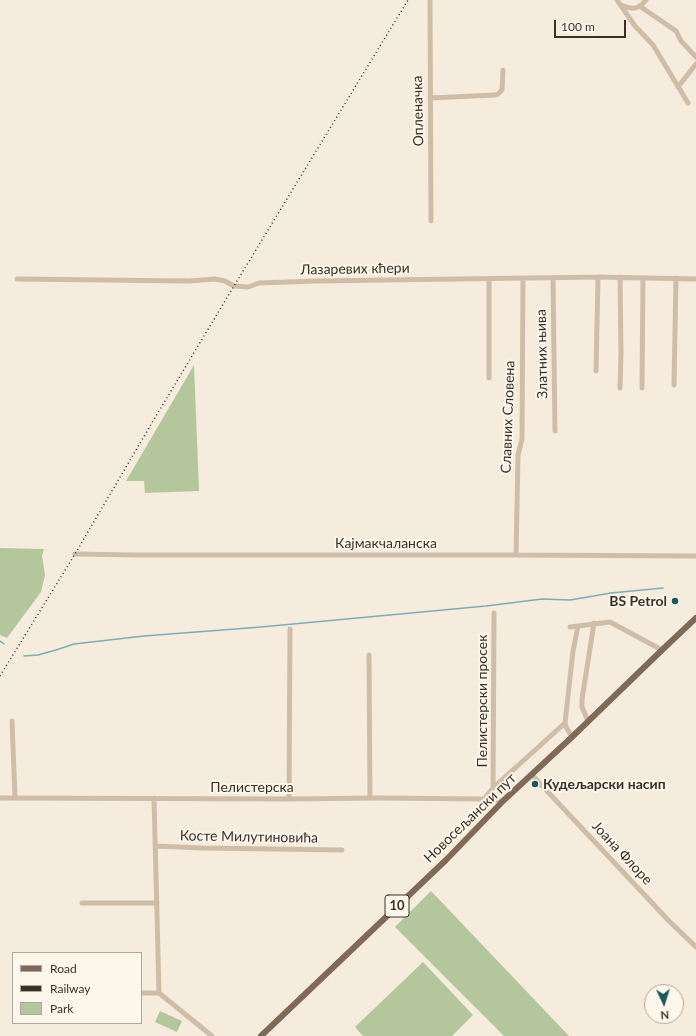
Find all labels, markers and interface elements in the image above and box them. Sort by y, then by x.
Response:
scale bar [556,12,628,38]
text: 100 m [561,19,595,34]
street label: Опленачка [409,75,427,147]
street label: Лазаревих кћери [300,260,410,278]
street label: Златних њива [533,309,551,399]
street label: Славних Словена [498,360,518,474]
street label: Кајмакчаланска [335,535,437,551]
place label: BS Petrol [609,593,667,609]
marker: BS Petrol [670,596,680,606]
street label: Пелистерски просек [474,635,490,767]
street label: Новосељански пут [420,770,520,866]
place label: Кудељарски насип [543,776,666,792]
street label: Пелистерска [210,779,294,795]
marker: Кудељарски насип [530,779,540,789]
street label: Јоана Флоре [588,818,656,888]
street label: Косте Милутиновића [180,827,318,847]
road number: 10 [385,895,409,917]
legend [12,952,142,1024]
text: Road [50,961,77,976]
text: Railway [50,981,90,996]
north arrow [644,984,684,1024]
text: Park [50,1001,73,1016]
text: N [660,1009,669,1022]

